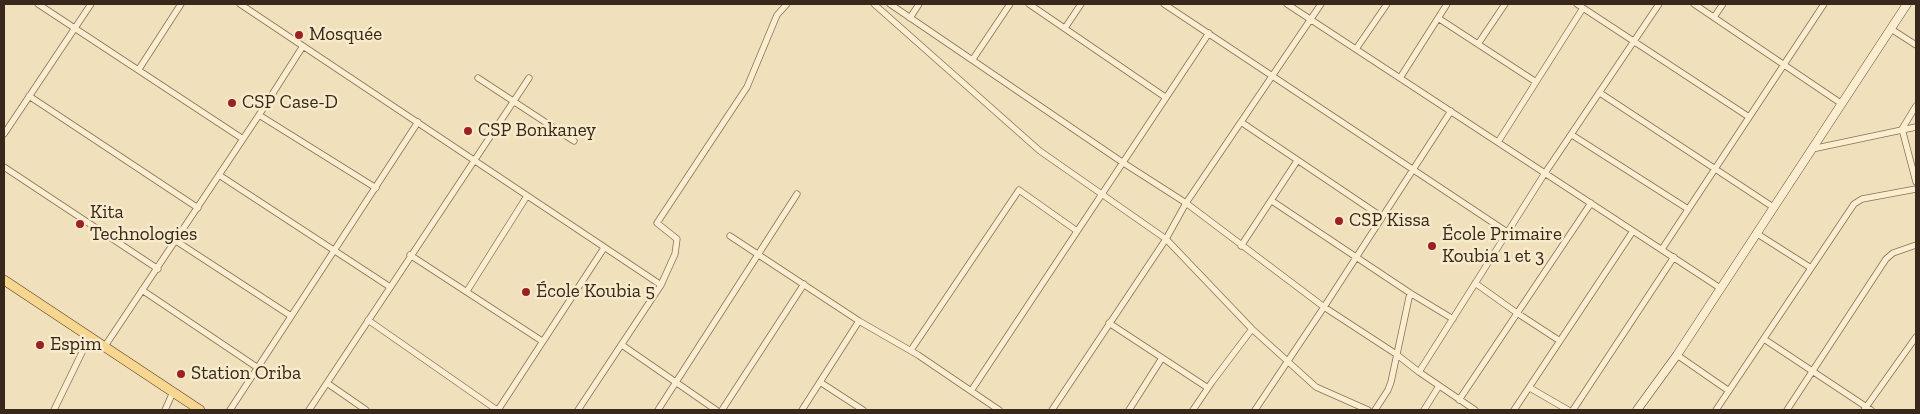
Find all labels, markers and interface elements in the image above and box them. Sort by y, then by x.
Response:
place label: Mosquée [309,24,382,46]
marker: Mosquée [293,29,305,41]
place label: CSP Case-D [242,92,338,114]
marker: CSP Case-D [226,97,238,109]
place label: CSP Bonkaney [478,120,596,142]
marker: CSP Bonkaney [462,125,474,137]
place label: Kita Technologies [90,202,197,246]
place label: CSP Kissa [1349,210,1430,232]
marker: CSP Kissa [1333,215,1345,227]
marker: Kita Technologies [74,218,86,230]
place label: École Primaire Koubia 1 et 3 [1442,224,1562,268]
marker: École Primaire Koubia 1 et 3 [1426,240,1438,252]
place label: École Koubia 5 [536,281,655,303]
marker: École Koubia 5 [520,286,532,298]
place label: Espim [50,334,102,356]
marker: Espim [34,339,46,351]
place label: Station Oriba [191,363,301,385]
marker: Station Oriba [175,368,187,380]

